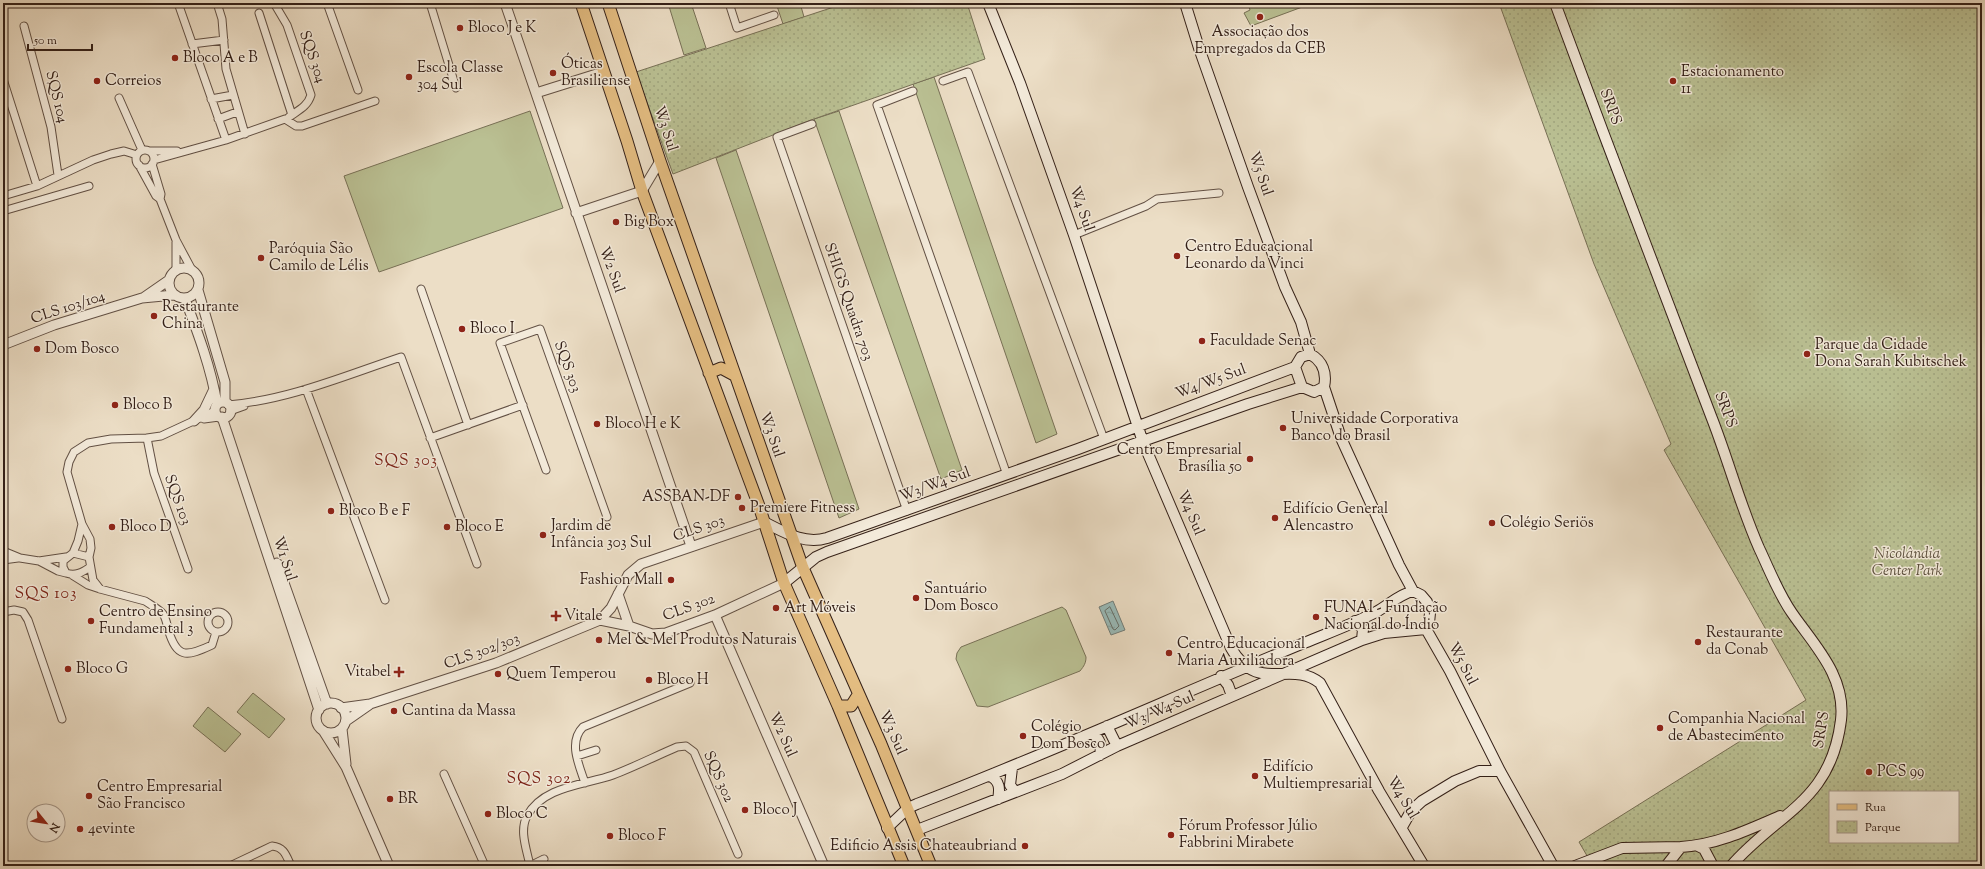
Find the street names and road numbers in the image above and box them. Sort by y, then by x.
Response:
street label: SQS 304 [293,28,331,87]
street label: SQS 104 [39,69,73,126]
street label: SRPS [1594,86,1626,128]
street label: W3 Sul [648,103,682,155]
street label: W5 Sul [1243,149,1277,199]
street label: W4 Sul [1063,183,1099,235]
street label: SHIGS Quadra 703 [818,240,878,364]
street label: W2 Sul [593,244,629,296]
street label: CLS 103/104 [28,286,108,330]
street label: SQS 303 [548,338,586,396]
street label: W4/W5 Sul [1173,360,1249,404]
street label: SRPS [1709,389,1741,431]
street label: W3 Sul [753,409,789,461]
street label: W3/W4 Sul [896,462,974,508]
street label: SQS 103 [158,472,196,528]
street label: W4 Sul [1171,487,1209,539]
street label: CLS 303 [670,510,728,548]
street label: W1 Sul [267,534,301,584]
street label: CLS 302 [660,589,718,627]
street label: CLS 302/303 [441,629,523,675]
street label: W5 Sul [1442,639,1482,689]
street label: W3/W4 Sul [1122,687,1198,735]
street label: W3 Sul [873,707,911,759]
street label: W2 Sul [763,709,801,761]
street label: SRPS [1809,710,1835,750]
street label: SQS 302 [697,748,739,806]
street label: W4 Sul [1381,772,1423,824]

